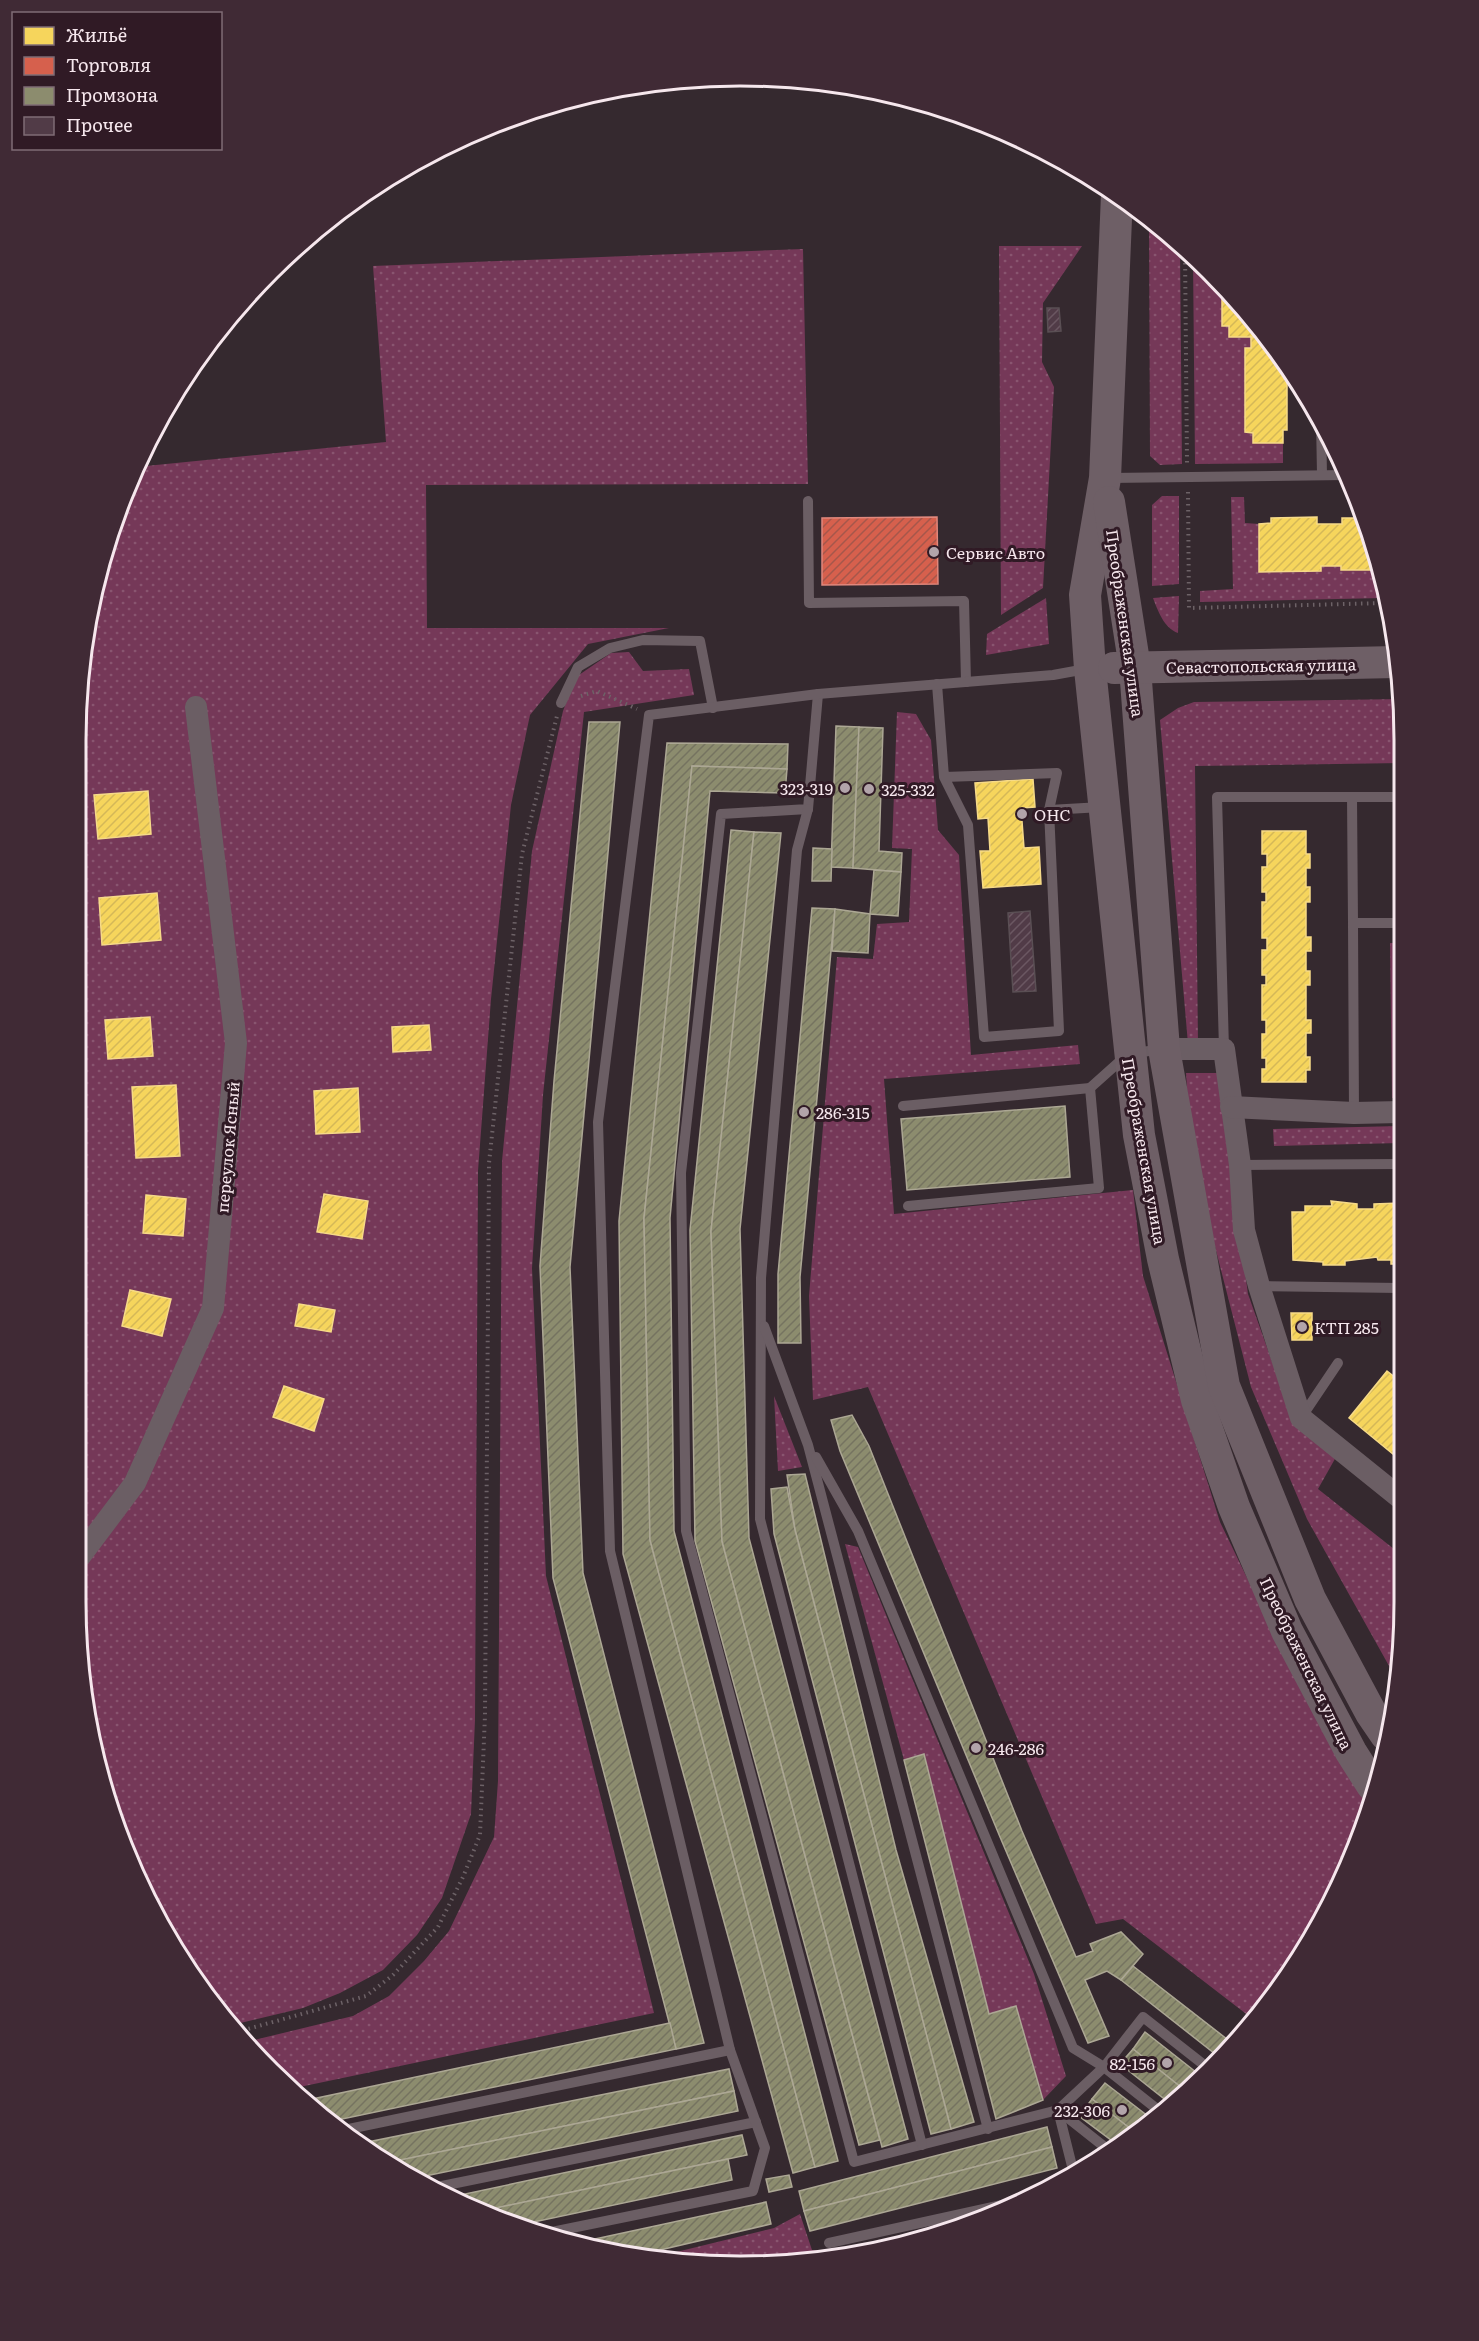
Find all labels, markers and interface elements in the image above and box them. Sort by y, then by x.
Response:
legend [12,12,222,150]
text: Жильё [66,21,127,48]
text: Торговля [66,51,151,78]
text: Промзона [66,81,158,108]
text: Прочее [66,111,133,138]
street label: Преображенская улица [1101,528,1151,719]
place label: Сервис Авто [946,540,1045,564]
marker: Сервис Авто [927,545,941,559]
street label: Севастопольская улица [1166,651,1357,679]
place label: 323-319 [780,776,833,800]
place label: 325-332 [881,777,935,801]
marker: 323-319 [838,781,852,795]
marker: 325-332 [862,782,876,796]
place label: ОНС [1034,802,1071,826]
marker: ОНС [1015,807,1029,821]
street label: Преображенская улица [1117,1056,1173,1247]
street label: переулок Ясный [209,1080,245,1214]
place label: 286-315 [816,1100,870,1124]
marker: 286-315 [797,1105,811,1119]
place label: КТП 285 [1314,1315,1379,1339]
marker: КТП 285 [1295,1320,1309,1334]
street label: Преображенская улица [1255,1573,1359,1754]
place label: 246-286 [988,1736,1044,1760]
marker: 246-286 [969,1741,983,1755]
place label: 82-156 [1109,2051,1155,2075]
marker: 82-156 [1160,2056,1174,2070]
place label: 232-306 [1054,2098,1110,2122]
marker: 232-306 [1115,2103,1129,2117]

